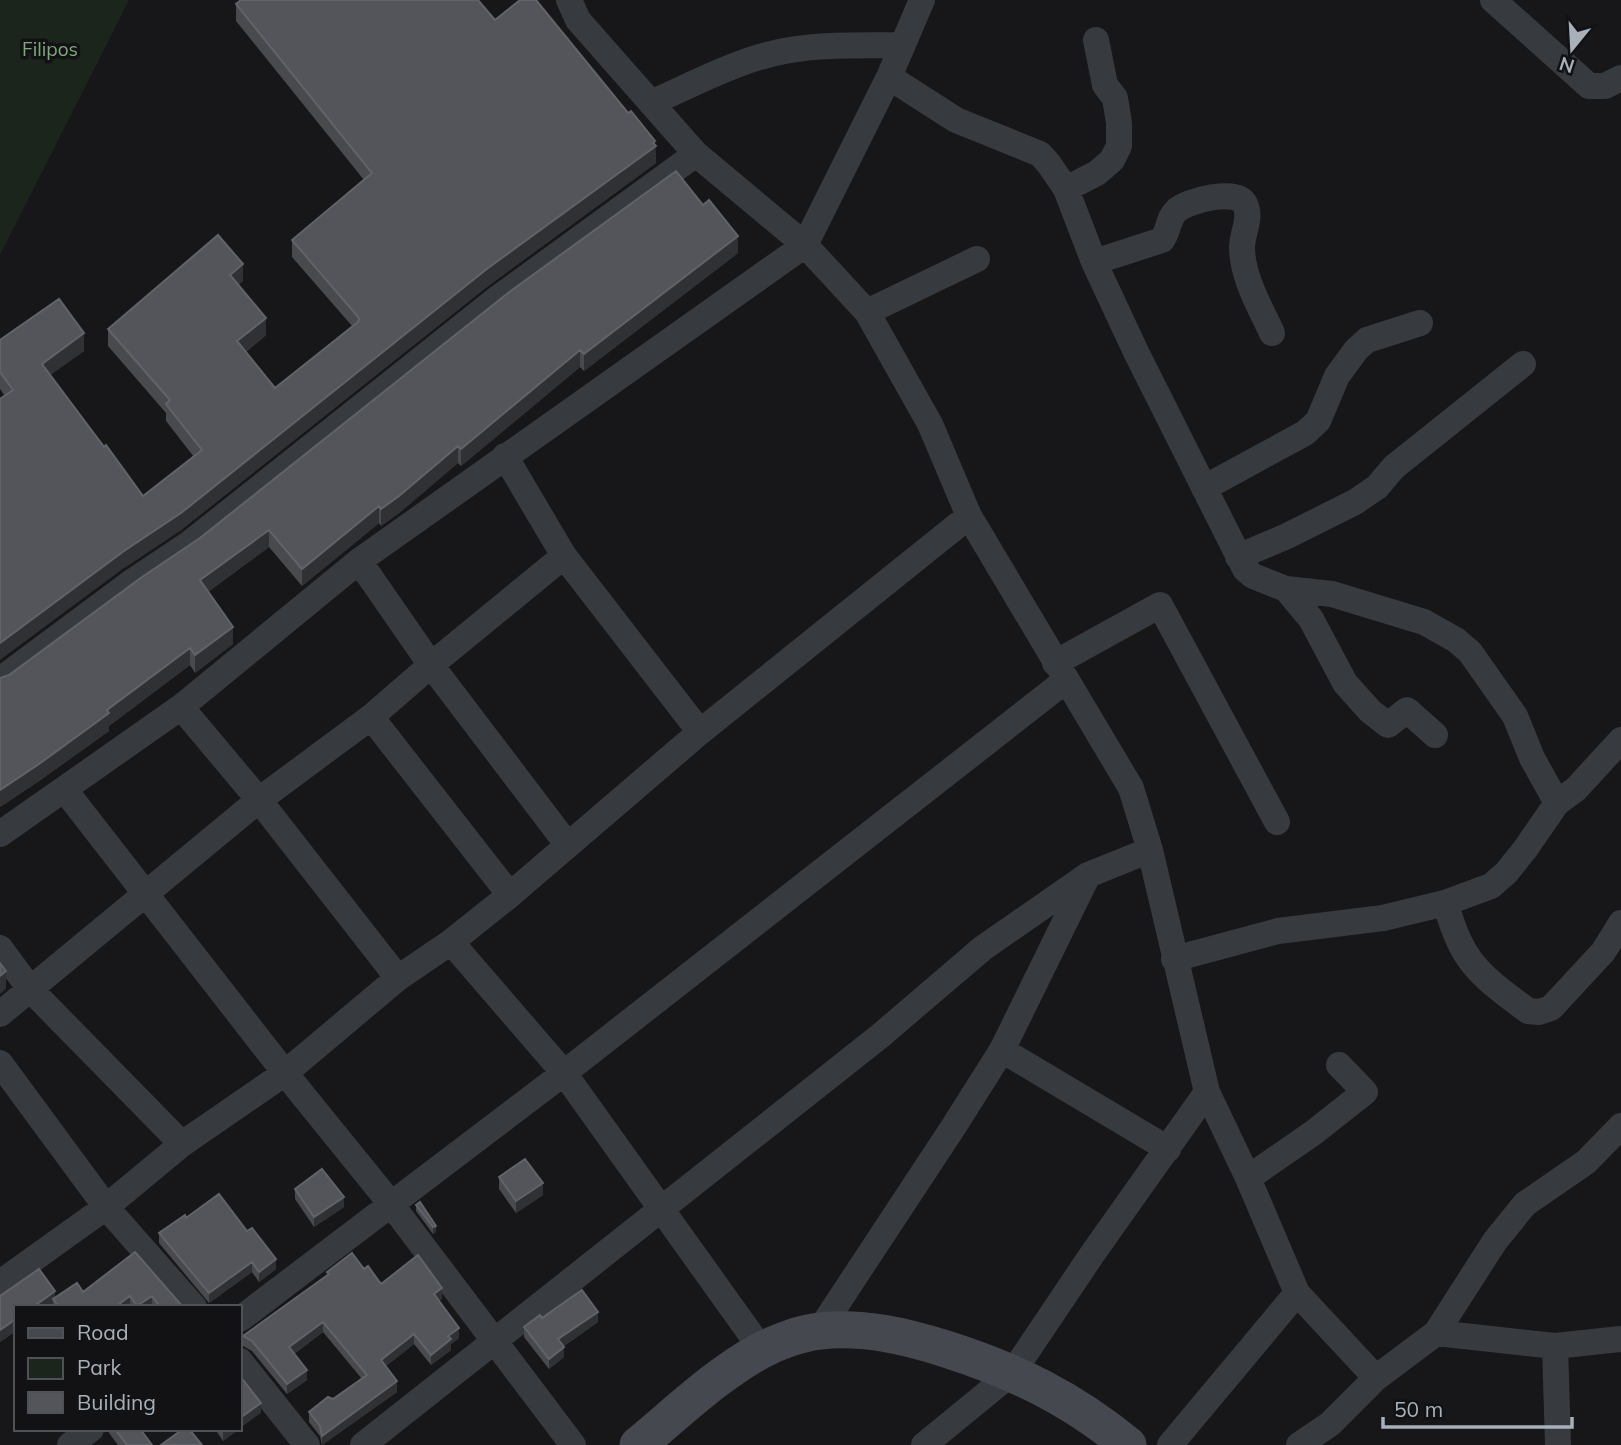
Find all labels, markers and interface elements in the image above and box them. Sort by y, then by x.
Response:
north arrow [1537,14,1607,84]
park label: Filipos [22,37,78,61]
text: N [1556,52,1577,79]
legend [14,1305,242,1431]
text: Road [77,1319,128,1345]
text: Park [77,1354,121,1380]
scale bar [1383,1386,1572,1430]
text: Building [77,1389,156,1415]
text: 50 m [1394,1396,1443,1422]

